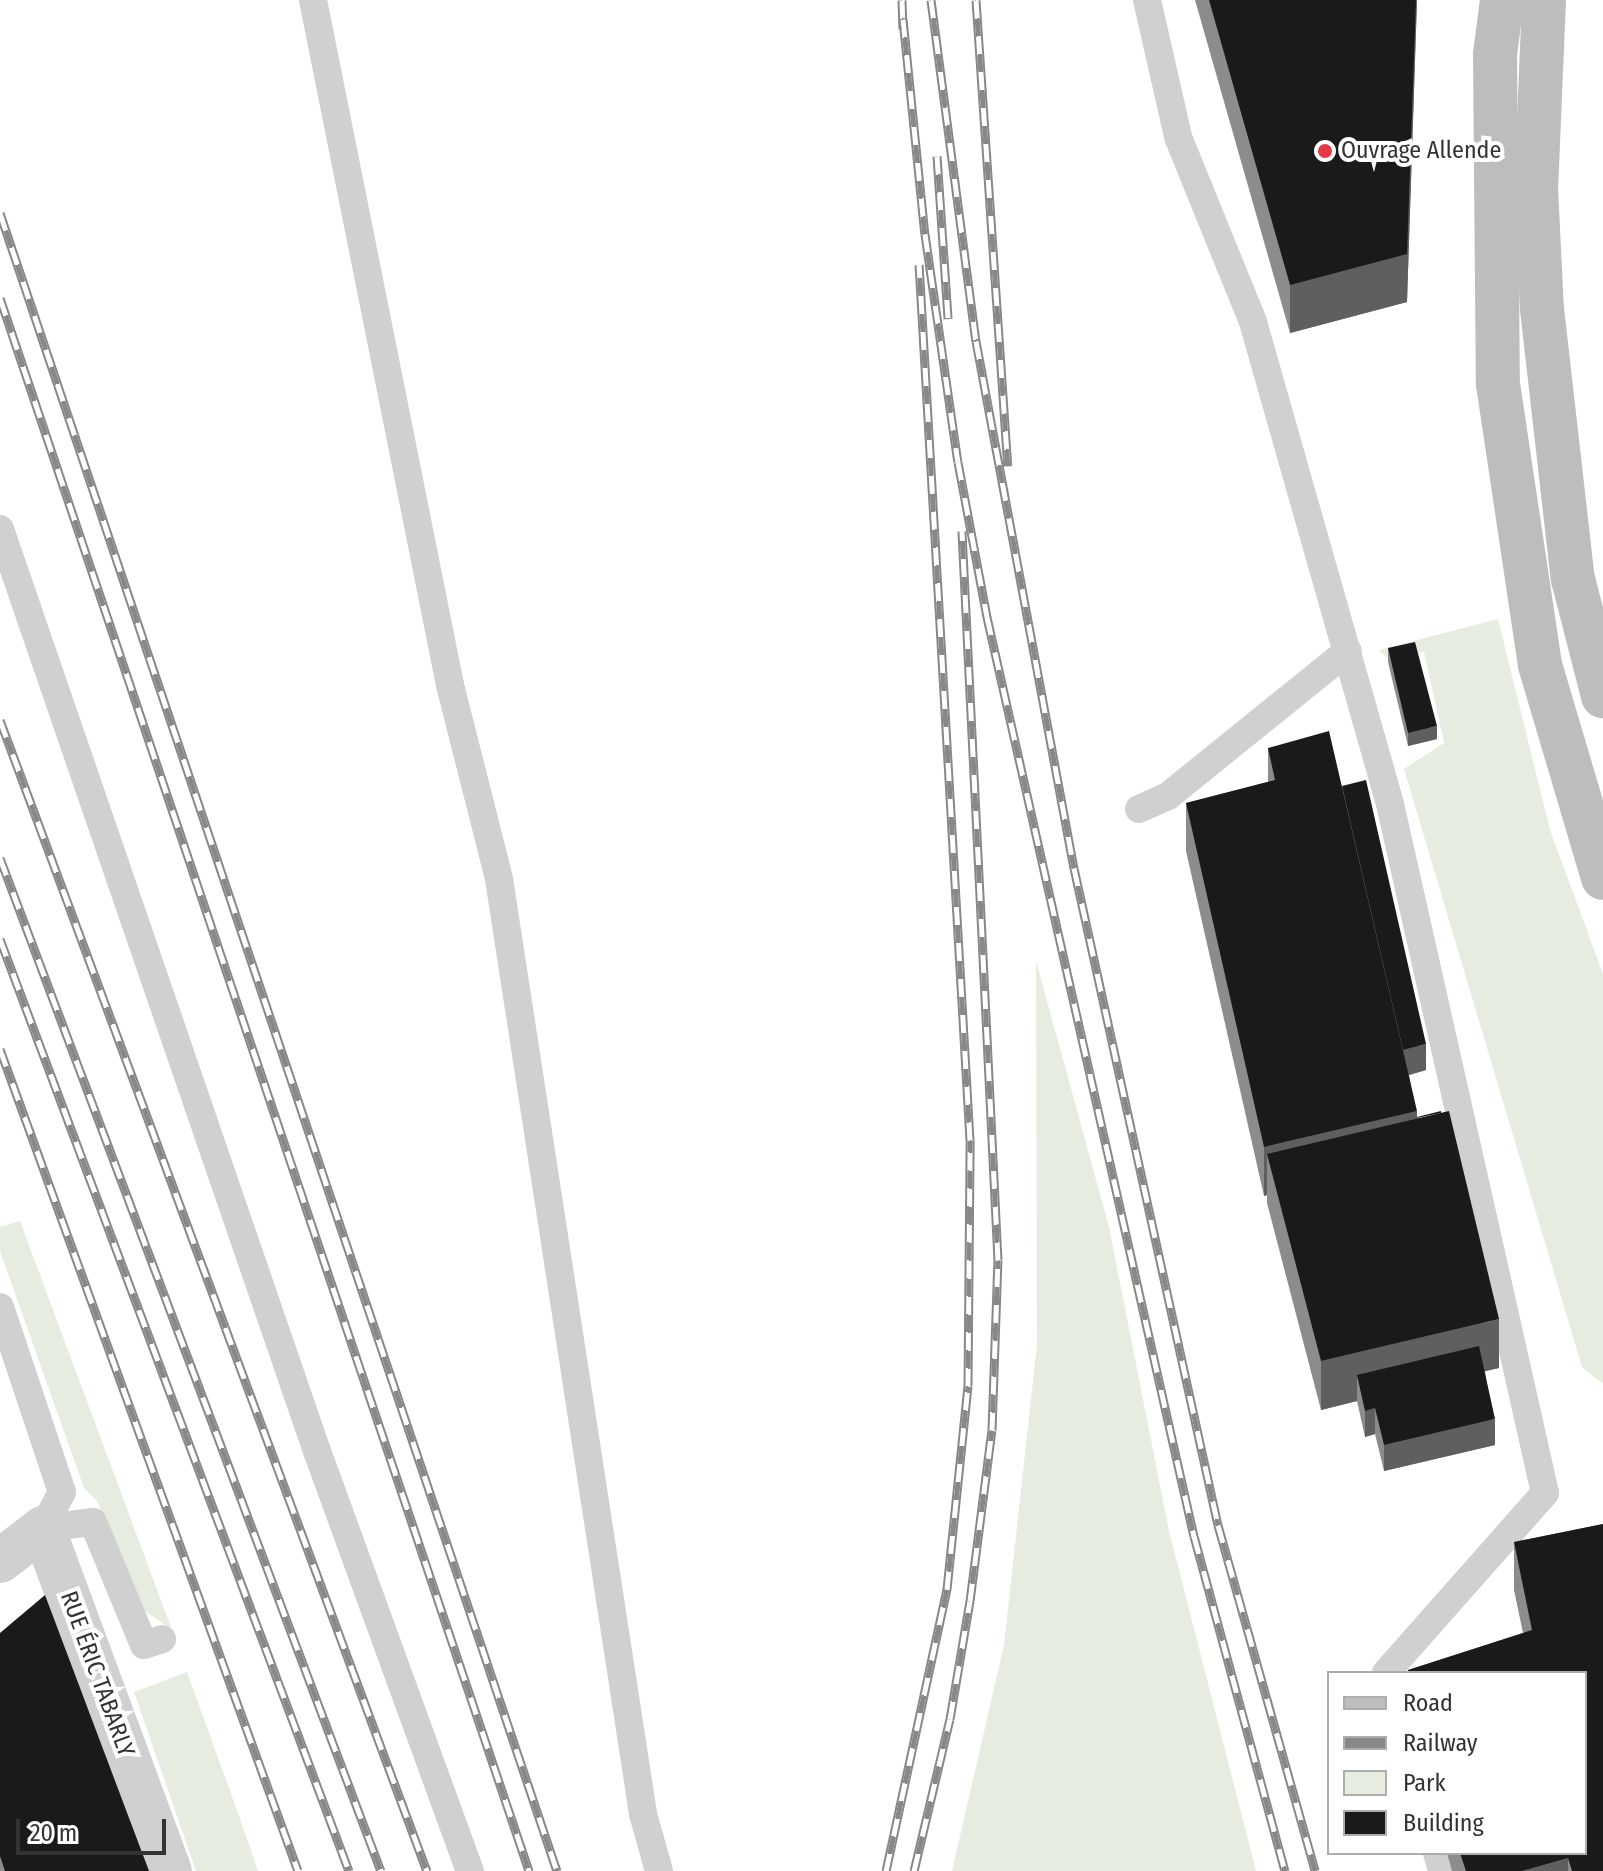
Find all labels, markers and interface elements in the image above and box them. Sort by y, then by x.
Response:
place label: Ouvrage Allende [1341,137,1501,165]
marker: Ouvrage Allende [1316,142,1334,160]
street label: RUE ÉRIC TABARLY [54,1587,140,1761]
legend [1327,1671,1587,1855]
text: Road [1403,1689,1453,1717]
text: Railway [1403,1729,1478,1757]
text: Park [1403,1769,1446,1797]
scale bar [20,1803,170,1853]
text: Building [1403,1809,1484,1837]
text: 20 m [30,1819,77,1847]

